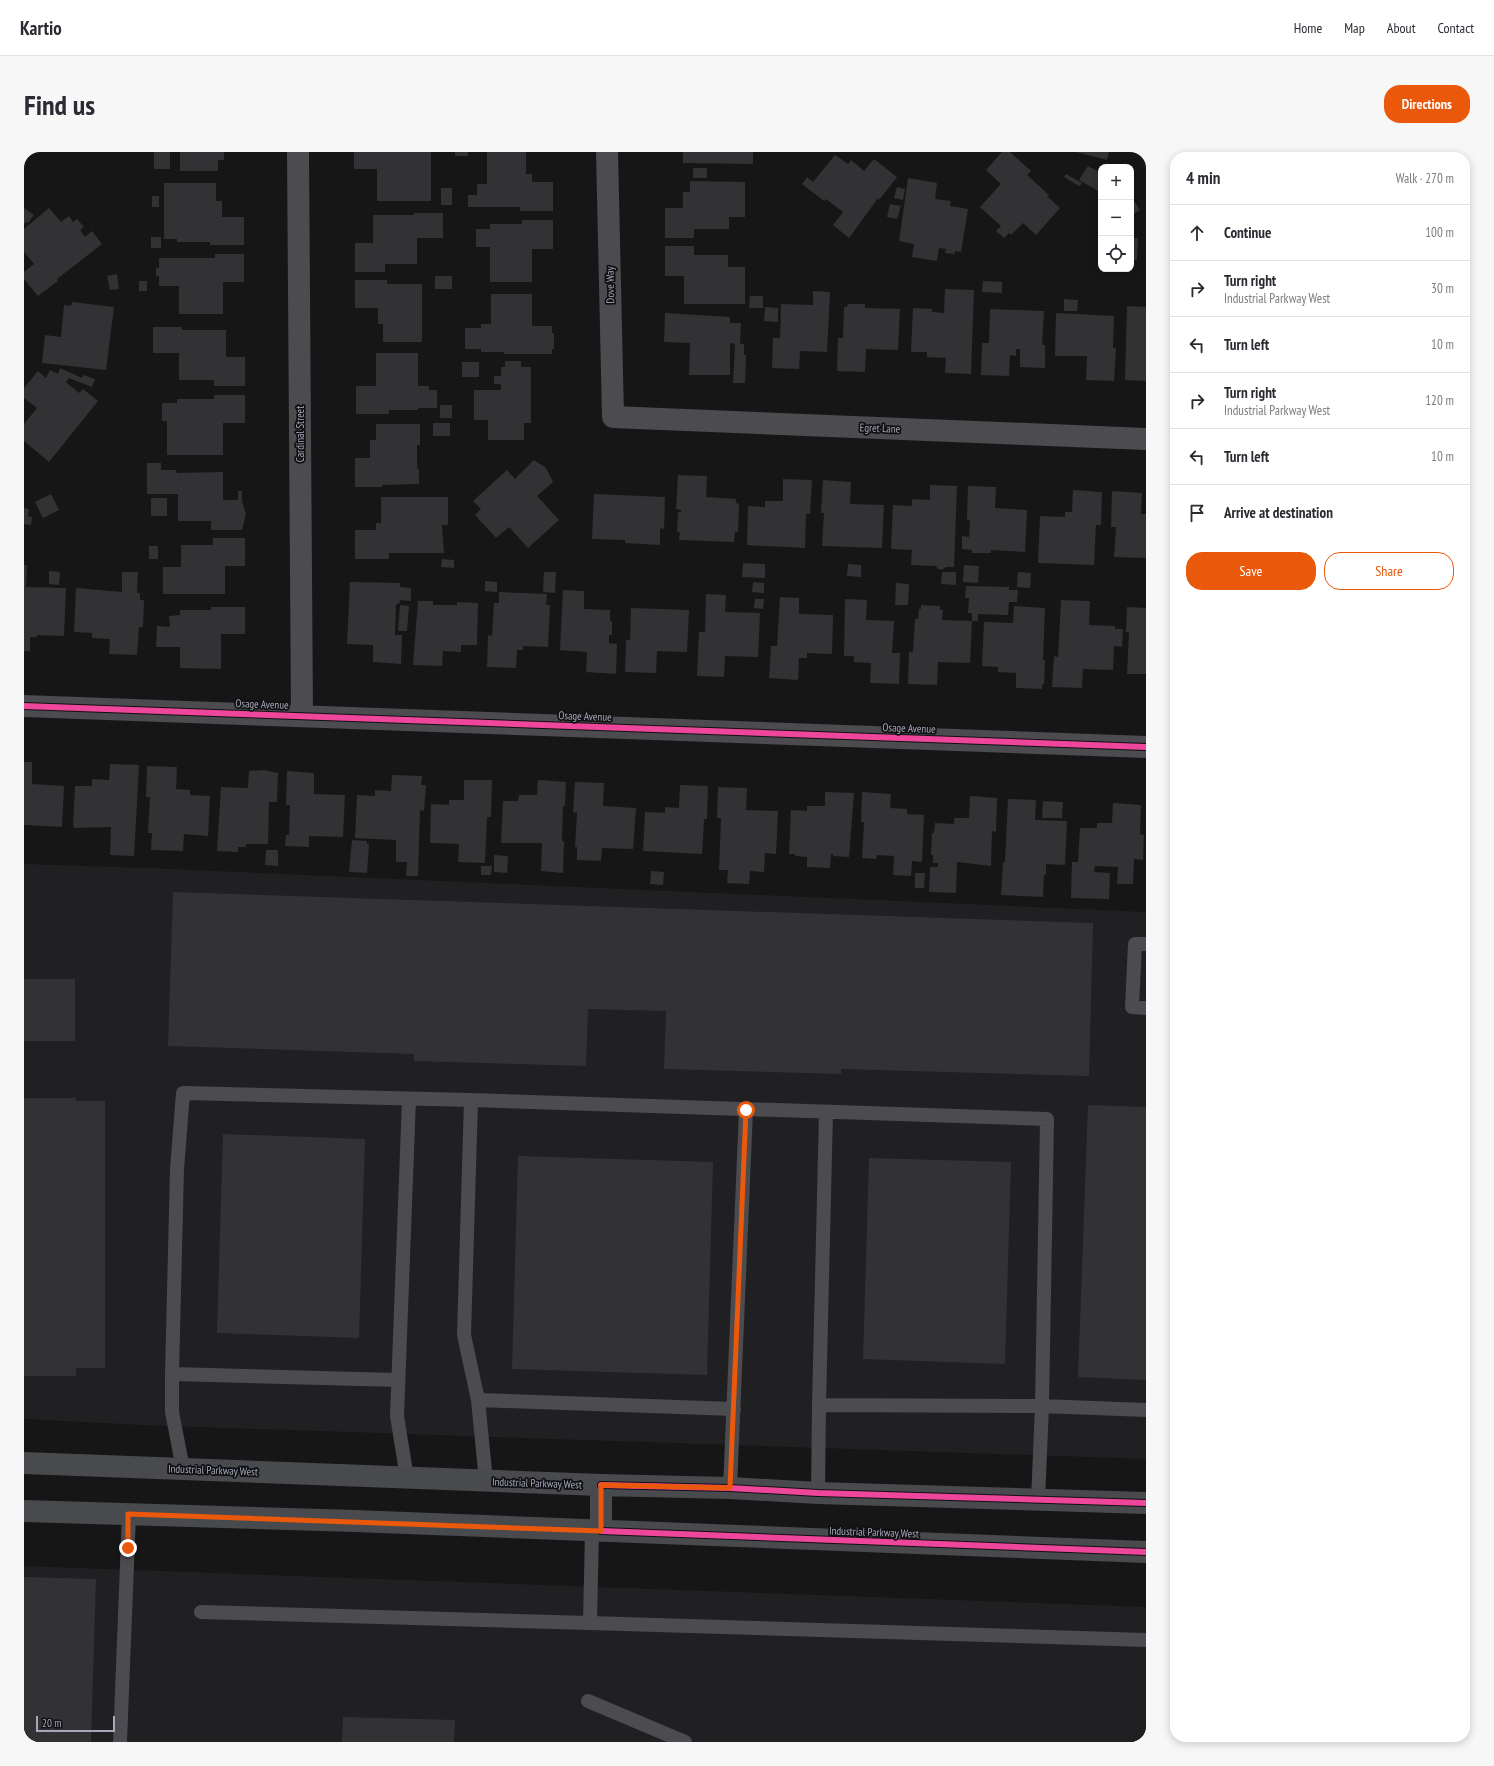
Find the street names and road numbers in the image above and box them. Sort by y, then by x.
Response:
street label: Dove Way [603,266,617,304]
street label: Cardinal Street [293,406,307,462]
street label: Egret Lane [859,420,901,436]
street label: Osage Avenue [235,696,289,712]
street label: Osage Avenue [558,708,612,724]
street label: Osage Avenue [882,720,936,736]
street label: Industrial Parkway West [168,1461,258,1479]
street label: Industrial Parkway West [492,1474,582,1492]
street label: Industrial Parkway West [829,1523,919,1541]

